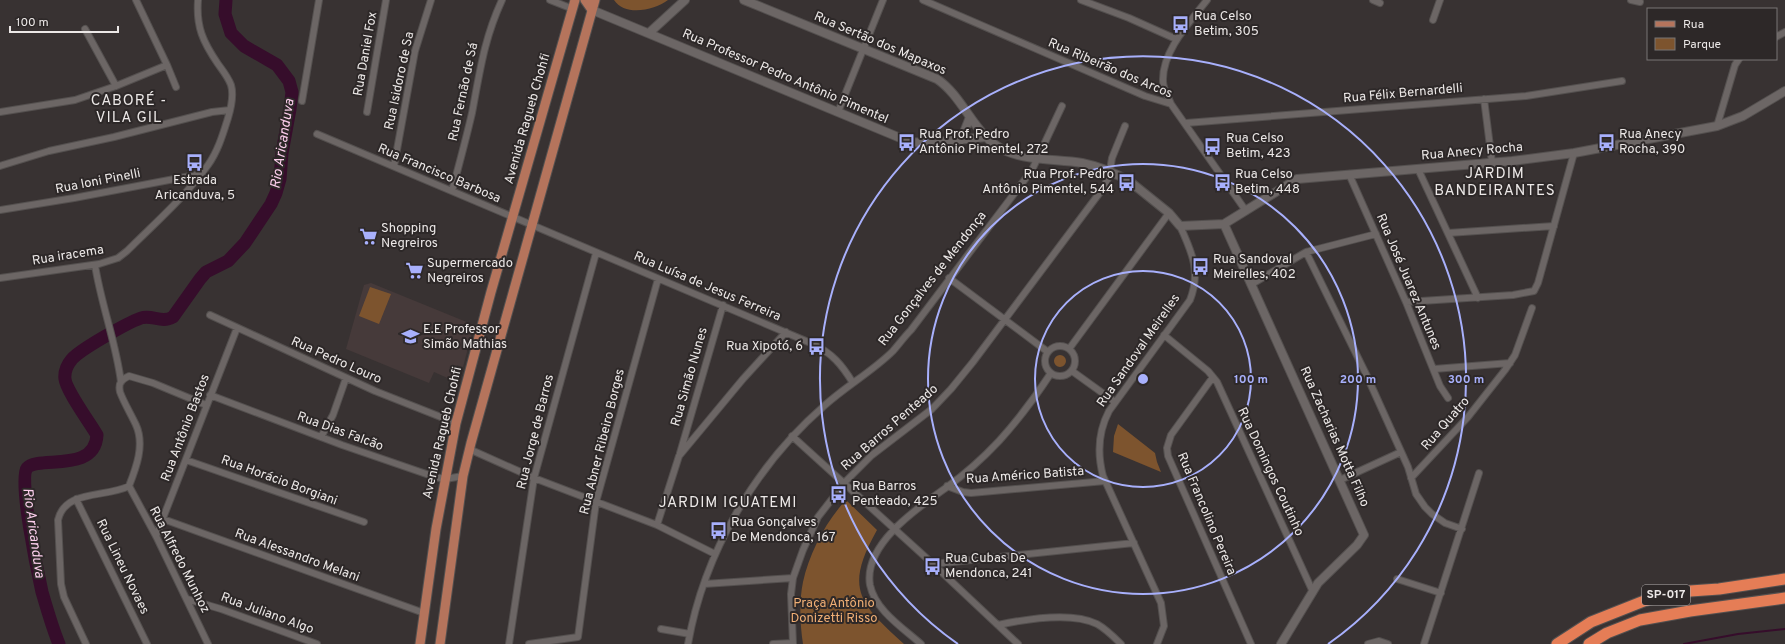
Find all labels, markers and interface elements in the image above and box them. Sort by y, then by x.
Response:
scale bar [10,8,118,34]
legend [1647,8,1777,60]
street label: Rua Sertão dos Mapaxos [811,9,949,79]
place label: Rua Celso Betim, 305 [1194,9,1259,40]
street label: Rua Daniel Fox [351,10,381,97]
bus stop icon: Rua Celso Betim, 305 [1171,14,1191,34]
text: 100 m [16,15,49,31]
text: Rua [1683,17,1704,33]
street label: Rua Professor Pedro Antônio Pimentel [679,26,891,128]
street label: Rua Isidoro de Sa [382,30,418,132]
street label: Rua Ribeirão dos Arcos [1045,35,1175,103]
text: Parque [1683,37,1721,53]
street label: Rua Fernão de Sá [446,41,482,143]
street label: Avenida Ragueb Chohfi [502,52,554,186]
street label: Rua Félix Bernardelli [1343,81,1463,107]
district label: CABORÉ - VILA GIL [91,91,167,128]
water label: Rio Aricanduva [268,97,299,190]
place label: Rua Prof. Pedro Antônio Pimentel, 272 [919,127,1049,158]
place label: Rua Anecy Rocha, 390 [1619,127,1685,158]
place label: Rua Celso Betim, 423 [1226,131,1291,162]
bus stop icon: Rua Prof. Pedro Antônio Pimentel, 272 [896,132,916,152]
bus stop icon: Rua Anecy Rocha, 390 [1596,132,1616,152]
bus stop icon: Rua Celso Betim, 423 [1203,136,1223,156]
street label: Rua Anecy Rocha [1421,140,1523,164]
street label: Rua Francisco Barbosa [375,141,503,207]
bus stop icon: Estrada Aricanduva, 5 [185,152,205,172]
district label: JARDIM BANDEIRANTES [1434,165,1556,201]
street label: Rua Ioni Pinelli [54,166,142,198]
place label: Rua Prof. Pedro Antônio Pimentel, 544 [982,167,1114,198]
place label: Rua Celso Betim, 448 [1235,167,1300,198]
bus stop icon: Rua Prof. Pedro Antônio Pimentel, 544 [1117,172,1137,192]
bus stop icon: Rua Celso Betim, 448 [1212,172,1232,192]
place label: Estrada Aricanduva, 5 [155,173,235,204]
street label: Rua Gonçalves de Mendonça [875,209,991,349]
street label: Rua José Juarez Antunes [1372,211,1444,353]
place label: Shopping Negreiros [381,221,438,252]
supermarket icon: Shopping Negreiros [358,226,378,246]
street label: Rua iracema [31,242,105,270]
street label: Rua Luísa de Jesus Ferreira [631,249,783,325]
place label: Rua Sandoval Meirelles, 402 [1213,252,1296,283]
place label: Supermercado Negreiros [427,256,513,287]
bus stop icon: Rua Sandoval Meirelles, 402 [1190,257,1210,277]
supermarket icon: Supermercado Negreiros [404,261,424,281]
street label: Rua Sandoval Meirelles [1094,291,1184,411]
place label: E.E Professor Simão Mathias [423,322,507,353]
street label: Rua Simão Nunes [668,326,712,428]
school or university icon: E.E Professor Simão Mathias [400,327,420,347]
street label: Rua Pedro Louro [288,334,384,388]
bus stop icon: Rua Xipotó, 6 [806,337,826,357]
place label: Rua Xipotó, 6 [726,339,803,355]
street label: Rua Zacharias Motta Filho [1296,364,1372,510]
street label: Avenida Ragueb Chohfi [420,365,466,501]
street label: Rua Abner Ribeiro Borges [577,367,629,517]
street label: Rua Antônio Bastos [158,372,214,484]
centre of rings [1136,372,1150,386]
text: 100 m [1234,372,1268,388]
text: 200 m [1340,372,1376,388]
text: 300 m [1448,372,1484,388]
street label: Rua Jorge de Barros [514,373,558,491]
street label: Rua Barros Penteado [838,382,942,474]
street label: Rua Quatro [1418,394,1474,454]
street label: Rua Domingos Coutinho [1233,405,1307,539]
street label: Rua Dias Falcão [295,409,385,455]
street label: Rua Francolino Pereira [1173,450,1239,578]
street label: Rua Horácio Borgiani [219,452,339,510]
street label: Rua Américo Batista [965,464,1085,488]
place label: Rua Barros Penteado, 425 [852,479,938,510]
bus stop icon: Rua Barros Penteado, 425 [829,484,849,504]
water label: Rio Aricanduva [18,487,48,580]
district label: JARDIM IGUATEMI [659,494,798,513]
street label: Rua Alfredo Munhoz [145,504,213,616]
place label: Rua Gonçalves De Mendonca, 167 [731,515,836,546]
street label: Rua Lineu Novaes [92,517,152,617]
bus stop icon: Rua Gonçalves De Mendonca, 167 [708,520,728,540]
street label: Rua Alessandro Melani [232,526,362,586]
place label: Rua Cubas De Mendonca, 241 [945,551,1032,582]
bus stop icon: Rua Cubas De Mendonca, 241 [922,556,942,576]
road number: SP-017 [1642,585,1690,605]
street label: Rua Juliano Algo [218,590,316,638]
park label: Praça Antônio Donizetti Risso [791,596,877,627]

